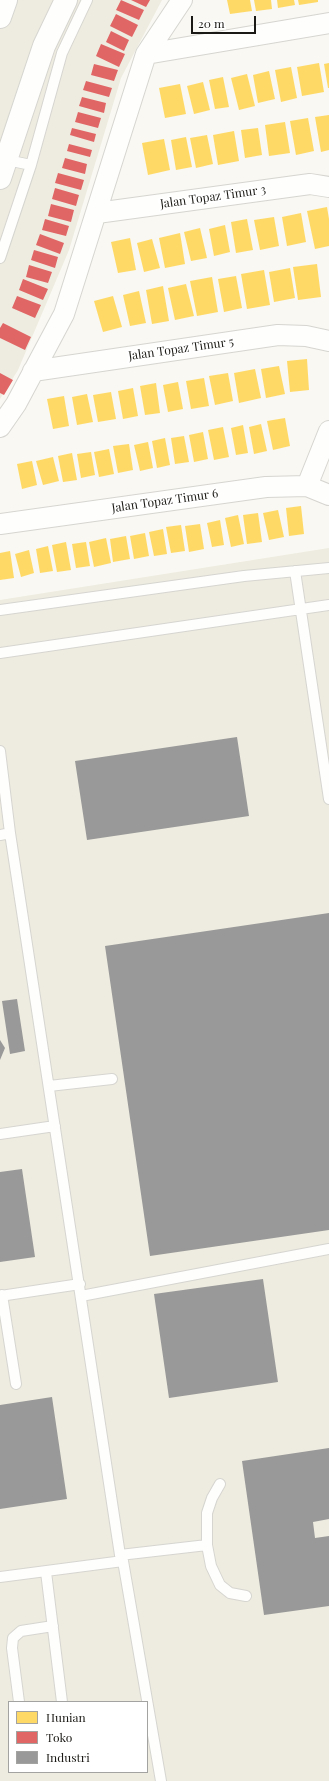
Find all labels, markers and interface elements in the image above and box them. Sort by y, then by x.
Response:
scale bar [193,8,258,34]
text: 20 m [198,15,225,31]
street label: Jalan Topaz Timur 3 [159,182,267,212]
street label: Jalan Topaz Timur 5 [127,334,235,364]
street label: Jalan Topaz Timur 6 [111,486,219,516]
legend [8,1701,148,1773]
text: Hunian [46,1709,86,1725]
text: Toko [46,1729,72,1745]
text: Industri [46,1749,90,1765]

